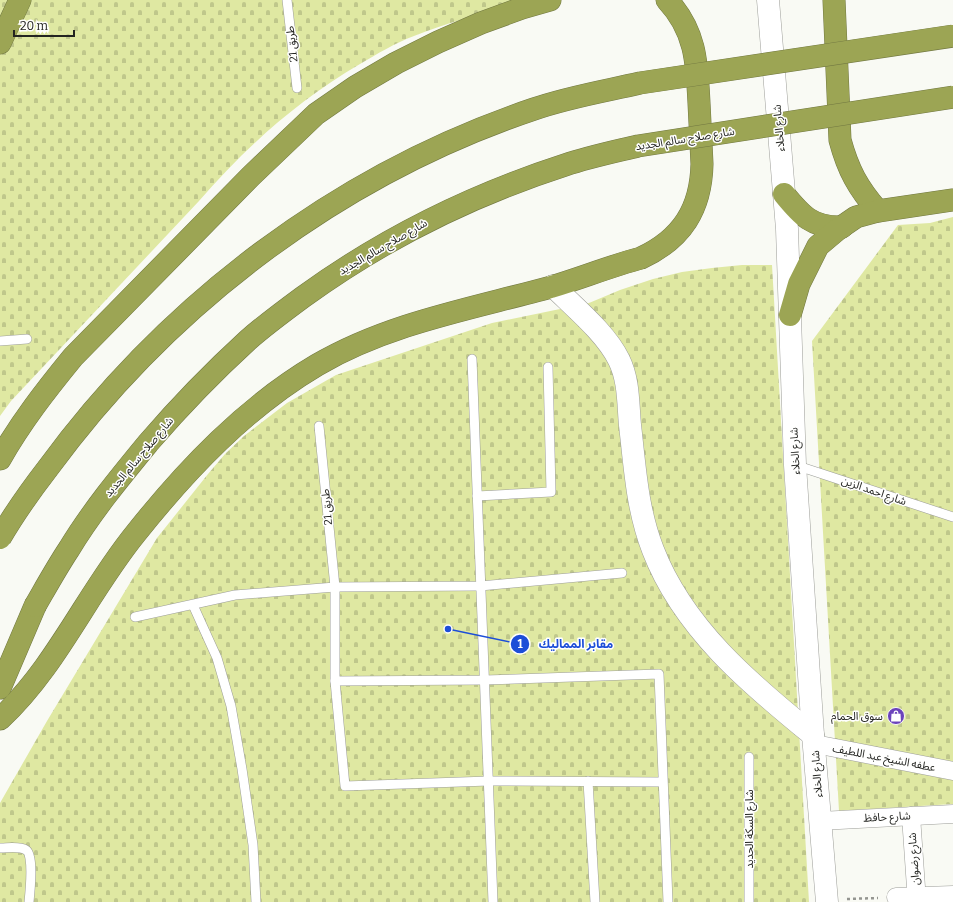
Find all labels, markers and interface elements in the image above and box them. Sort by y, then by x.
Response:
scale bar [14,12,74,38]
text: 20 m [20,19,49,33]
street label: طريق 21 [284,25,300,63]
street label: شارع الخلاء [770,103,789,152]
street label: شارع صلاح سالم الجديد [635,125,736,155]
street label: شارع صلاح سالم الجديد [336,216,431,279]
street label: شارع صلاح سالم الجديد [102,414,178,501]
street label: شارع الخلاء [787,427,804,475]
street label: شارع احمد الزين [839,474,909,509]
street label: طريق 21 [319,488,335,526]
callout: مقابر المماليك [510,632,621,656]
text: 1 [517,637,523,651]
text: مقابر المماليك [539,637,613,651]
shop icon: سوق الحمام [886,706,906,726]
place label: سوق الحمام [831,710,883,724]
street label: عطفه الشيخ عبد اللطيف [831,742,937,775]
street label: شارع الخلاء [809,750,826,798]
street label: شارع السكة الحديد [743,789,757,869]
street label: شارع حافظ [863,809,911,826]
street label: شارع رضوان [906,832,923,886]

